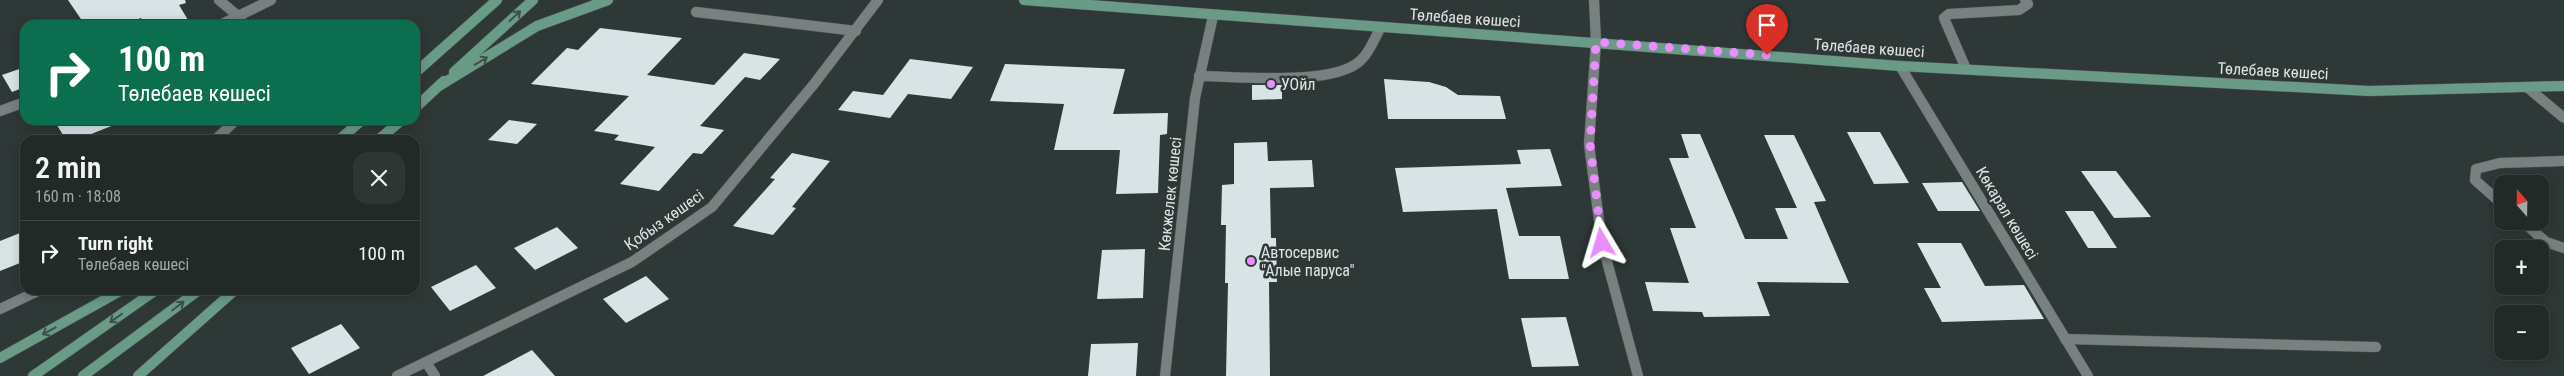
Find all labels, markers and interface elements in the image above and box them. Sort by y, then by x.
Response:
pin [1746,4,1788,55]
street label: Төлебаев көшесі [1409,5,1521,31]
one-way arrow [509,10,522,22]
icon: arrive [1753,11,1781,39]
street label: Төлебаев көшесі [1813,35,1925,61]
text: 100 m [118,39,205,80]
icon: right [35,40,100,105]
one-way arrow [473,56,487,66]
street label: Төлебаев көшесі [2217,59,2329,83]
place label: УОйл [1281,75,1316,94]
marker: УОйл [1265,78,1277,90]
text: Төлебаев көшесі [118,81,271,106]
street label: Көкжелек көшесі [1155,136,1185,252]
text: 2 min [35,150,101,185]
button: close [353,152,405,204]
street label: Көкарал көшесі [1972,163,2042,263]
north arrow [2494,175,2549,230]
map controls [2494,175,2549,360]
street label: Қобыз көшесі [621,186,707,254]
text: 160 m · 18:08 [35,187,121,206]
position arrow [1575,216,1627,268]
text: Turn right [78,232,153,255]
icon: right [35,239,63,267]
button: + [2494,240,2549,295]
text: 100 m [358,242,405,265]
place label: Автосервис "Алые паруса" [1261,243,1355,280]
text: Төлебаев көшесі [78,255,189,274]
marker: Автосервис "Алые паруса" [1245,255,1257,267]
one-way arrow [171,300,184,311]
button: − [2494,305,2549,360]
one-way arrow [109,313,123,323]
one-way arrow [42,326,57,336]

